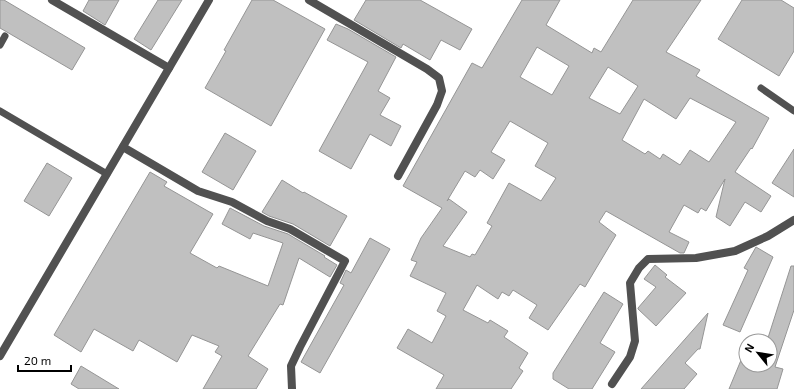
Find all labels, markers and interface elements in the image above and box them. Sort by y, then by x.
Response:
north arrow [738,333,778,373]
text: N [741,341,757,354]
scale bar [18,347,71,373]
text: 20 m [24,353,51,367]

